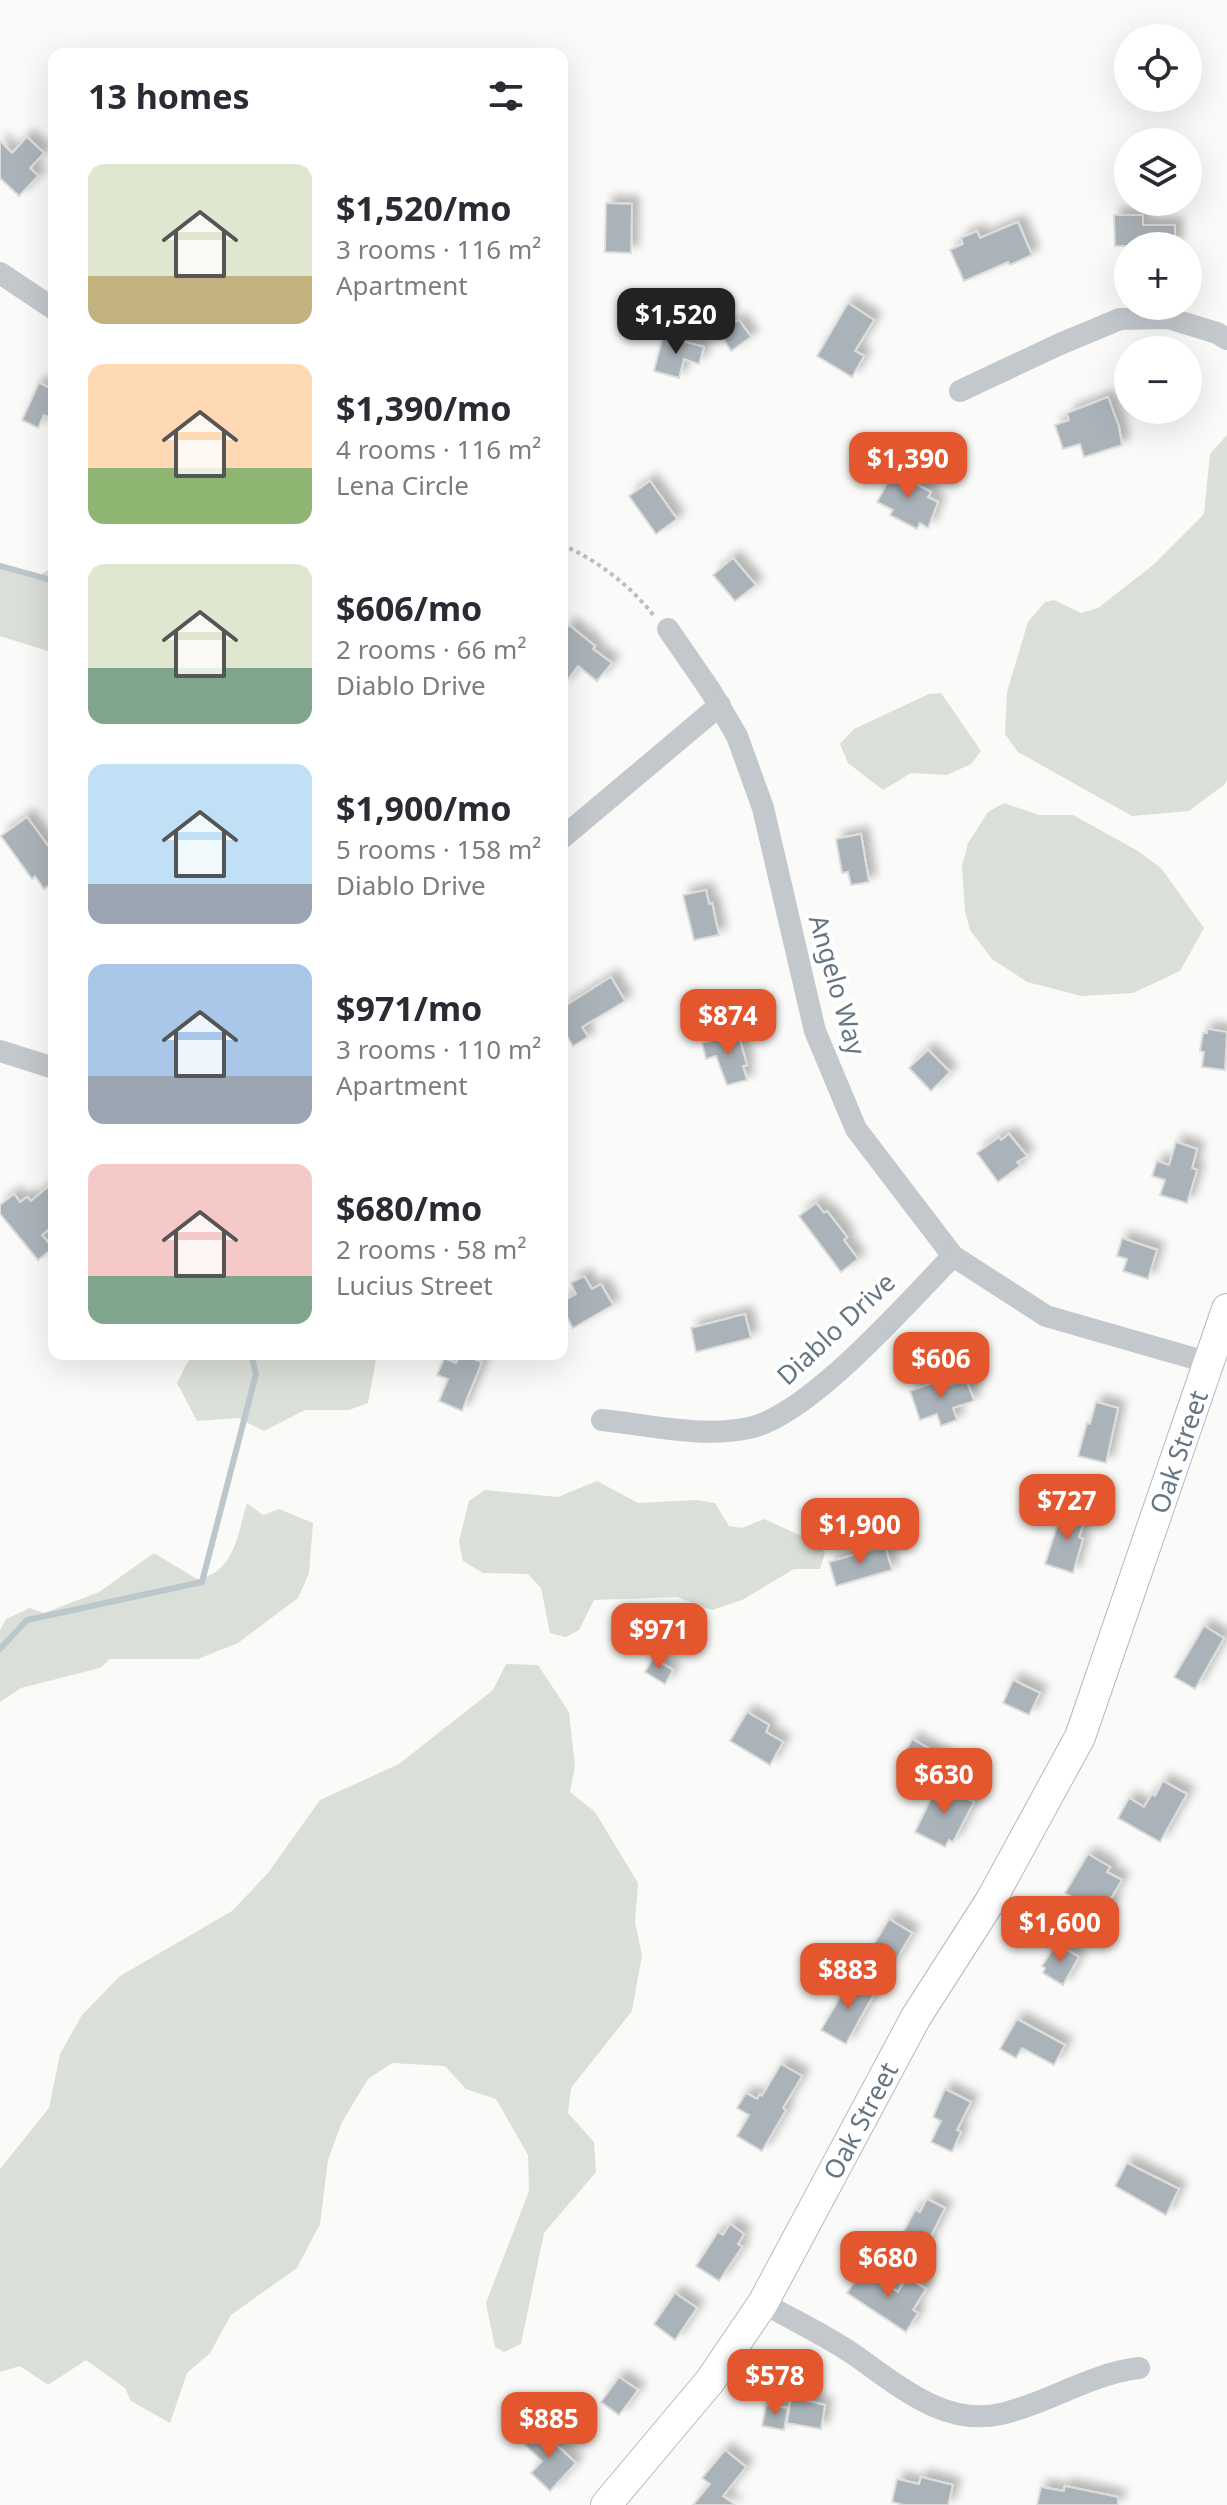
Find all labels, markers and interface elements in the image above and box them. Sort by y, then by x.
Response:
map controls [1114,24,1202,424]
button: locate [1114,24,1202,112]
text: 13 homes [88,73,250,119]
icon: filters [484,74,528,118]
button: layers [1114,128,1202,216]
text: $1,520/mo [336,185,511,231]
icon: home [152,196,248,292]
text: 3 rooms · 116 m² [336,231,541,267]
button: + [1114,232,1202,320]
text: Apartment [336,267,468,303]
pin: $1,520 [611,288,741,356]
text: $1,520 [635,296,717,332]
button: − [1114,336,1202,424]
text: $1,390/mo [336,385,511,431]
icon: home [152,396,248,492]
text: 4 rooms · 116 m² [336,431,541,467]
pin: $1,390 [843,432,973,500]
text: $1,390 [867,440,949,476]
text: Lena Circle [336,467,469,503]
text: $606/mo [336,585,482,631]
icon: home [152,596,248,692]
text: 2 rooms · 66 m² [336,631,526,667]
text: Diablo Drive [336,667,486,703]
text: $1,900/mo [336,785,511,831]
icon: home [152,796,248,892]
text: 5 rooms · 158 m² [336,831,541,867]
text: Diablo Drive [336,867,486,903]
street label: Angelo Way [801,911,875,1060]
text: $971/mo [336,985,482,1031]
pin: $874 [681,989,775,1057]
icon: home [152,996,248,1092]
text: $874 [698,997,758,1033]
text: 3 rooms · 110 m² [336,1031,541,1067]
text: Apartment [336,1067,468,1103]
text: $680/mo [336,1185,482,1231]
icon: home [152,1196,248,1292]
text: 2 rooms · 58 m² [336,1231,526,1267]
street label: Diablo Drive [768,1264,902,1393]
text: Lucius Street [336,1267,493,1303]
pin: $606 [894,1332,988,1400]
text: $606 [911,1340,971,1376]
street label: Oak Street [1140,1385,1216,1518]
pin: $727 [1020,1474,1114,1542]
text: $727 [1037,1482,1097,1518]
pin: $1,900 [795,1498,925,1566]
text: $1,900 [819,1506,901,1542]
pin: $971 [612,1603,706,1671]
text: $971 [629,1611,689,1647]
pin: $630 [897,1748,991,1816]
text: $630 [914,1756,974,1792]
pin: $1,600 [995,1896,1125,1964]
text: $1,600 [1019,1904,1101,1940]
pin: $883 [801,1943,895,2011]
text: $883 [818,1951,878,1987]
street label: Oak Street [814,2056,906,2186]
pin: $680 [841,2231,935,2299]
text: $680 [858,2239,918,2275]
pin: $578 [728,2349,822,2417]
text: $578 [745,2357,805,2393]
pin: $885 [502,2392,596,2460]
text: $885 [519,2400,579,2436]

